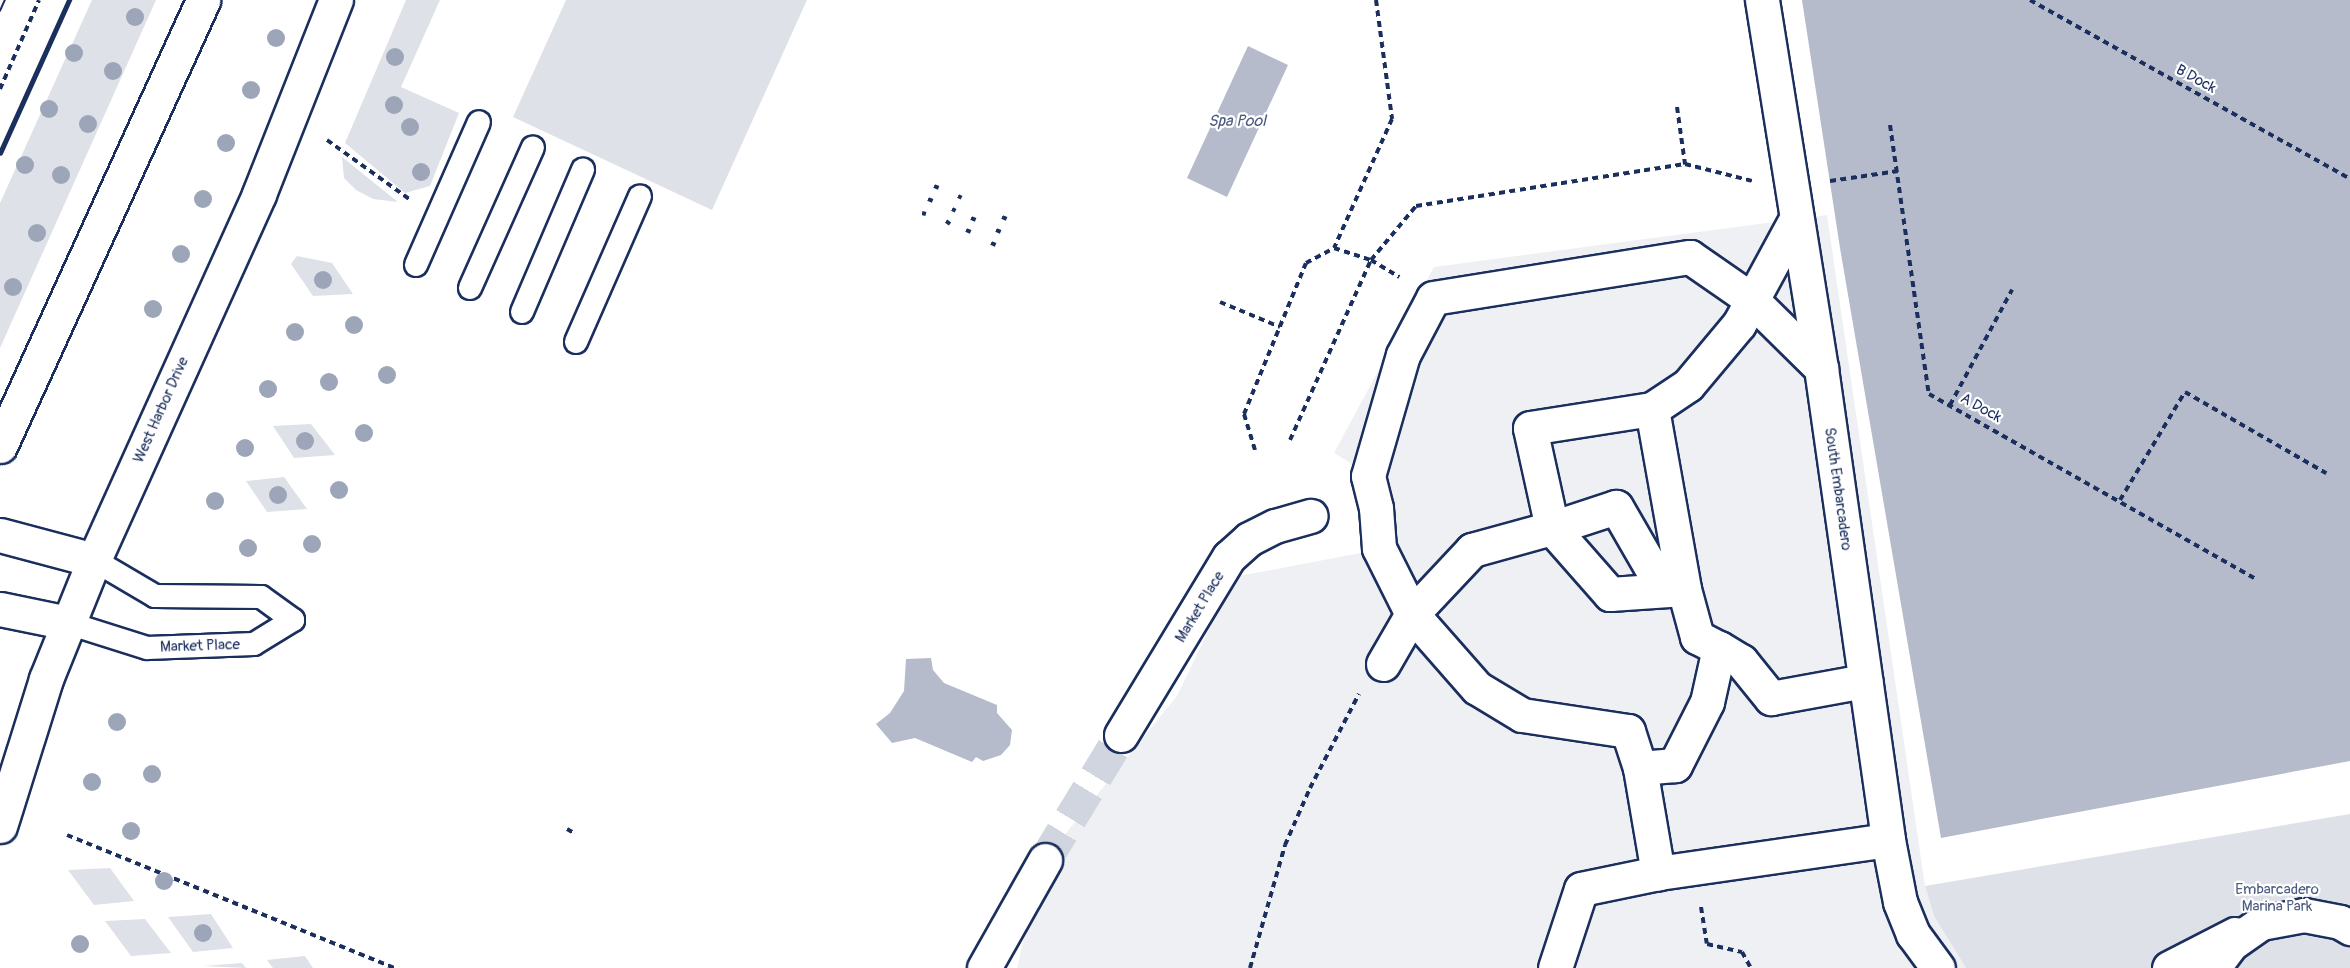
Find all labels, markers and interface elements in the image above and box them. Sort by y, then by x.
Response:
street label: B Dock [2173,61,2219,97]
water label: Spa Pool [1208,111,1266,131]
street label: West Harbor Drive [130,354,192,466]
street label: A Dock [1957,389,2005,427]
street label: South Embarcadero [1820,426,1856,552]
street label: Market Place [1172,568,1228,646]
street label: Market Place [160,636,240,656]
park label: Embarcadero Marina Park [2235,880,2319,915]

